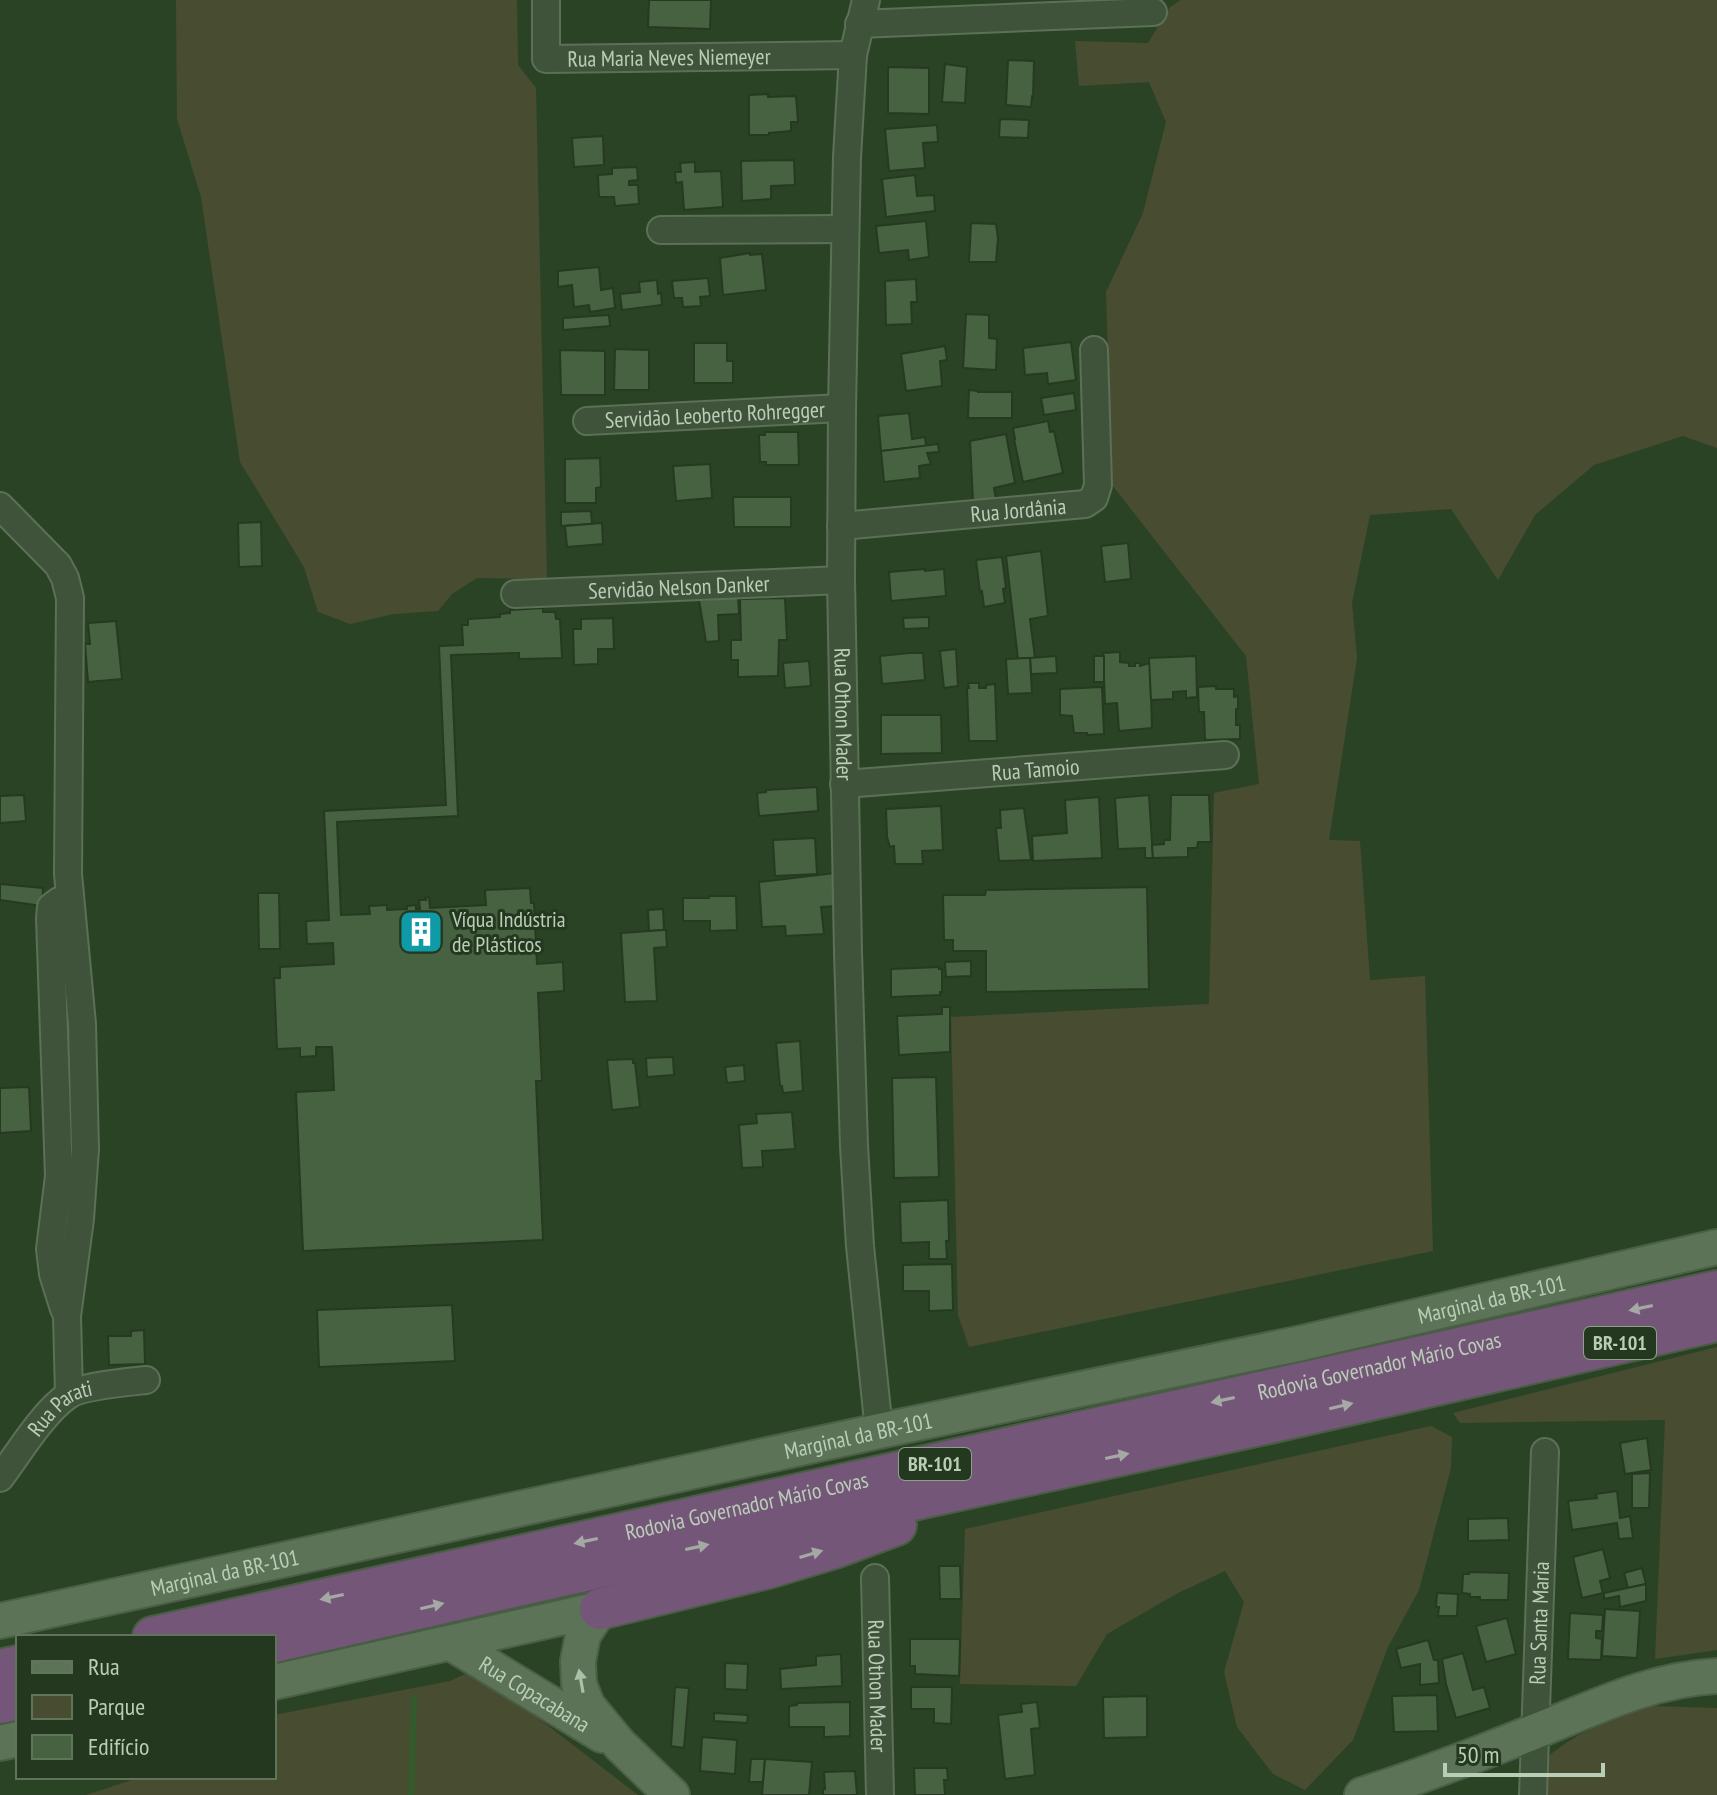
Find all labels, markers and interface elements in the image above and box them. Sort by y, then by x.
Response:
street label: Rua Maria Neves Niemeyer [567,42,771,73]
street label: Servidão Leoberto Rohregger [604,395,826,434]
street label: Rua Jordânia [969,492,1067,528]
street label: Servidão Nelson Danker [588,569,770,605]
street label: Rua Othon Mader [828,648,859,781]
street label: Rua Tamoio [991,752,1080,787]
place label: Víqua Indústria de Plásticos [451,905,566,958]
building icon: Víqua Indústria de Plásticos [397,908,445,956]
street label: Marginal da BR-101 [1415,1268,1568,1330]
one-way arrow [1628,1302,1653,1315]
street label: Rodovia Governador Mário Covas [1255,1325,1504,1406]
road number: BR-101 [1584,1327,1656,1359]
street label: Rua Parati [21,1374,95,1442]
one-way arrow [1210,1394,1235,1407]
one-way arrow [1329,1399,1354,1412]
street label: Marginal da BR-101 [783,1406,935,1464]
road number: BR-101 [899,1448,971,1480]
one-way arrow [1105,1449,1130,1462]
street label: Rodovia Governador Mário Covas [622,1465,871,1546]
one-way arrow [574,1535,599,1548]
one-way arrow [685,1540,710,1553]
street label: Marginal da BR-101 [148,1543,301,1602]
one-way arrow [800,1548,824,1560]
street label: Rua Santa Maria [1523,1561,1555,1685]
one-way arrow [320,1591,345,1604]
one-way arrow [420,1599,445,1612]
street label: Rua Othon Mader [862,1619,893,1753]
legend [16,1635,276,1779]
street label: Rua Copacabana [474,1650,595,1738]
text: Rua [88,1651,120,1682]
one-way arrow [574,1668,586,1693]
text: Parque [88,1691,145,1722]
scale bar [1445,1727,1603,1777]
text: Edifício [88,1731,149,1762]
text: 50 m [1457,1739,1499,1770]

